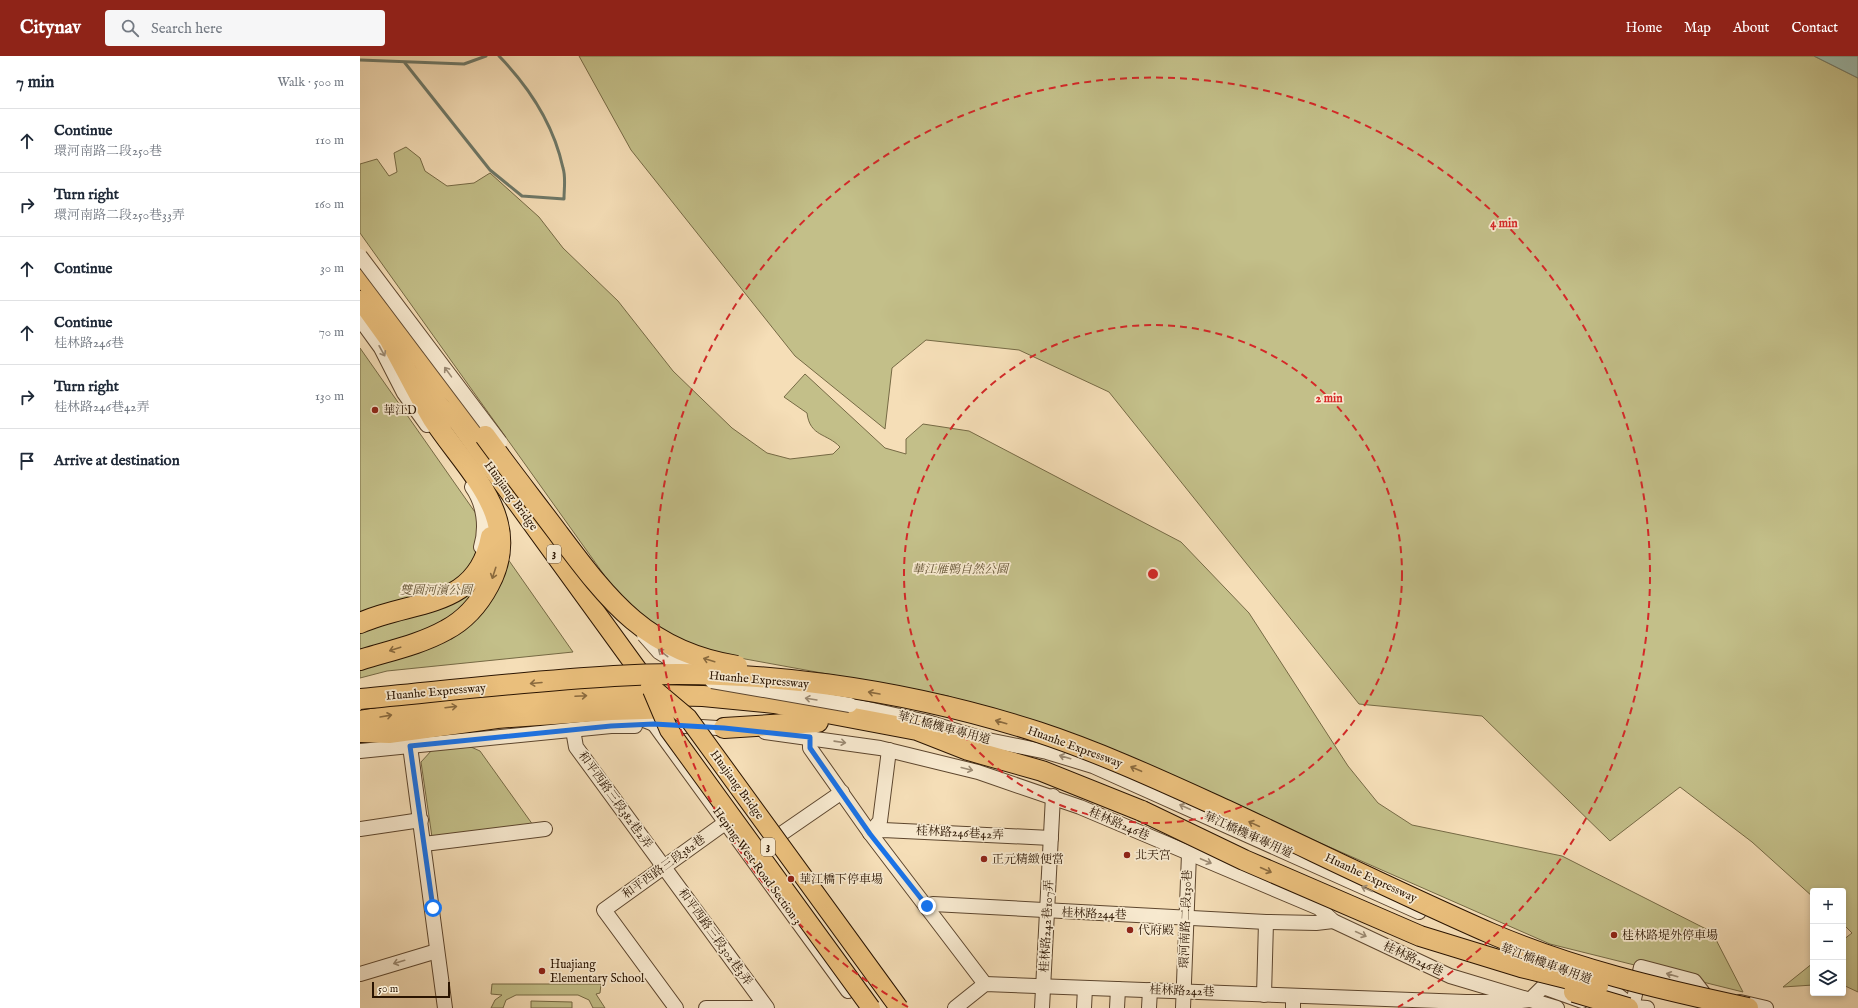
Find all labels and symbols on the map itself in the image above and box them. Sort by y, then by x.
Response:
text: 4 min [1490,216,1518,231]
one-way arrow [379,345,387,357]
one-way arrow [444,367,452,378]
text: 2 min [1315,391,1343,406]
place label: 華江D [383,403,417,418]
marker: 華江D [370,405,380,415]
street label: Huajiang Bridge [481,458,542,534]
road number: 3 [547,545,561,563]
park label: 華江雁鴨自然公園 [912,562,1010,577]
one-way arrow [490,567,498,579]
centre of rings [1146,567,1160,581]
park label: 雙園河濱公園 [400,583,474,598]
one-way arrow [388,646,401,653]
one-way arrow [657,649,668,658]
one-way arrow [702,656,715,663]
street label: Huanhe Expressway [708,668,810,693]
one-way arrow [530,679,543,686]
street label: Huanhe Expressway [385,680,487,705]
one-way arrow [868,689,881,697]
one-way arrow [574,692,587,699]
one-way arrow [805,695,818,703]
one-way arrow [445,703,458,711]
street label: 華江橋機車專用道 [896,708,992,748]
one-way arrow [379,712,392,720]
one-way arrow [995,717,1008,725]
street label: Huanhe Expressway [1025,723,1125,772]
one-way arrow [833,738,846,746]
street label: Huajiang Bridge [707,747,768,823]
street label: 和平西路三段382巷2弄 [575,748,655,852]
one-way arrow [1059,753,1072,760]
one-way arrow [1131,765,1143,772]
one-way arrow [961,766,974,774]
one-way arrow [1179,803,1191,810]
street label: Heping West Road Section 3 [708,804,805,928]
street label: 桂林路246巷 [1086,804,1152,844]
street label: 華江橋機車專用道 [1201,809,1295,861]
one-way arrow [1249,819,1261,827]
street label: 桂林路246巷42弄 [916,823,1004,843]
street label: 和平西路三段382巷 [620,832,708,902]
road number: 3 [761,838,775,856]
place label: 北天宮 [1135,848,1171,863]
marker: 北天宮 [1122,850,1132,860]
street label: Huanhe Expressway [1322,850,1420,907]
place label: 正元精緻便當 [992,852,1064,867]
marker: 正元精緻便當 [979,854,989,864]
one-way arrow [1199,858,1211,866]
one-way arrow [1259,867,1271,874]
street label: 環河南路二段130巷 [1177,869,1195,969]
place label: 華江橋下停車場 [799,872,883,887]
marker: 華江橋下停車場 [786,874,796,884]
street label: 桂林路242巷107弄 [1037,879,1057,973]
street label: 和平西路三段302巷3弄 [675,885,755,989]
one-way arrow [1362,885,1374,892]
route end [918,897,936,915]
route start [424,899,442,917]
street label: 桂林路244巷 [1061,905,1127,923]
place label: 代府殿 [1138,923,1174,938]
marker: 代府殿 [1125,925,1135,935]
place label: 桂林路堤外停車場 [1622,928,1718,943]
marker: 桂林路堤外停車場 [1609,930,1619,940]
one-way arrow [1354,931,1366,938]
street label: 桂林路246巷 [1381,939,1445,979]
street label: 華江橋機車專用道 [1498,941,1594,987]
place label: Huajiang Elementary School [550,957,645,986]
one-way arrow [393,959,406,966]
marker: Huajiang Elementary School [537,966,547,976]
one-way arrow [1666,971,1679,978]
scale bar [372,980,450,999]
street label: 桂林路242巷 [1149,982,1215,1000]

